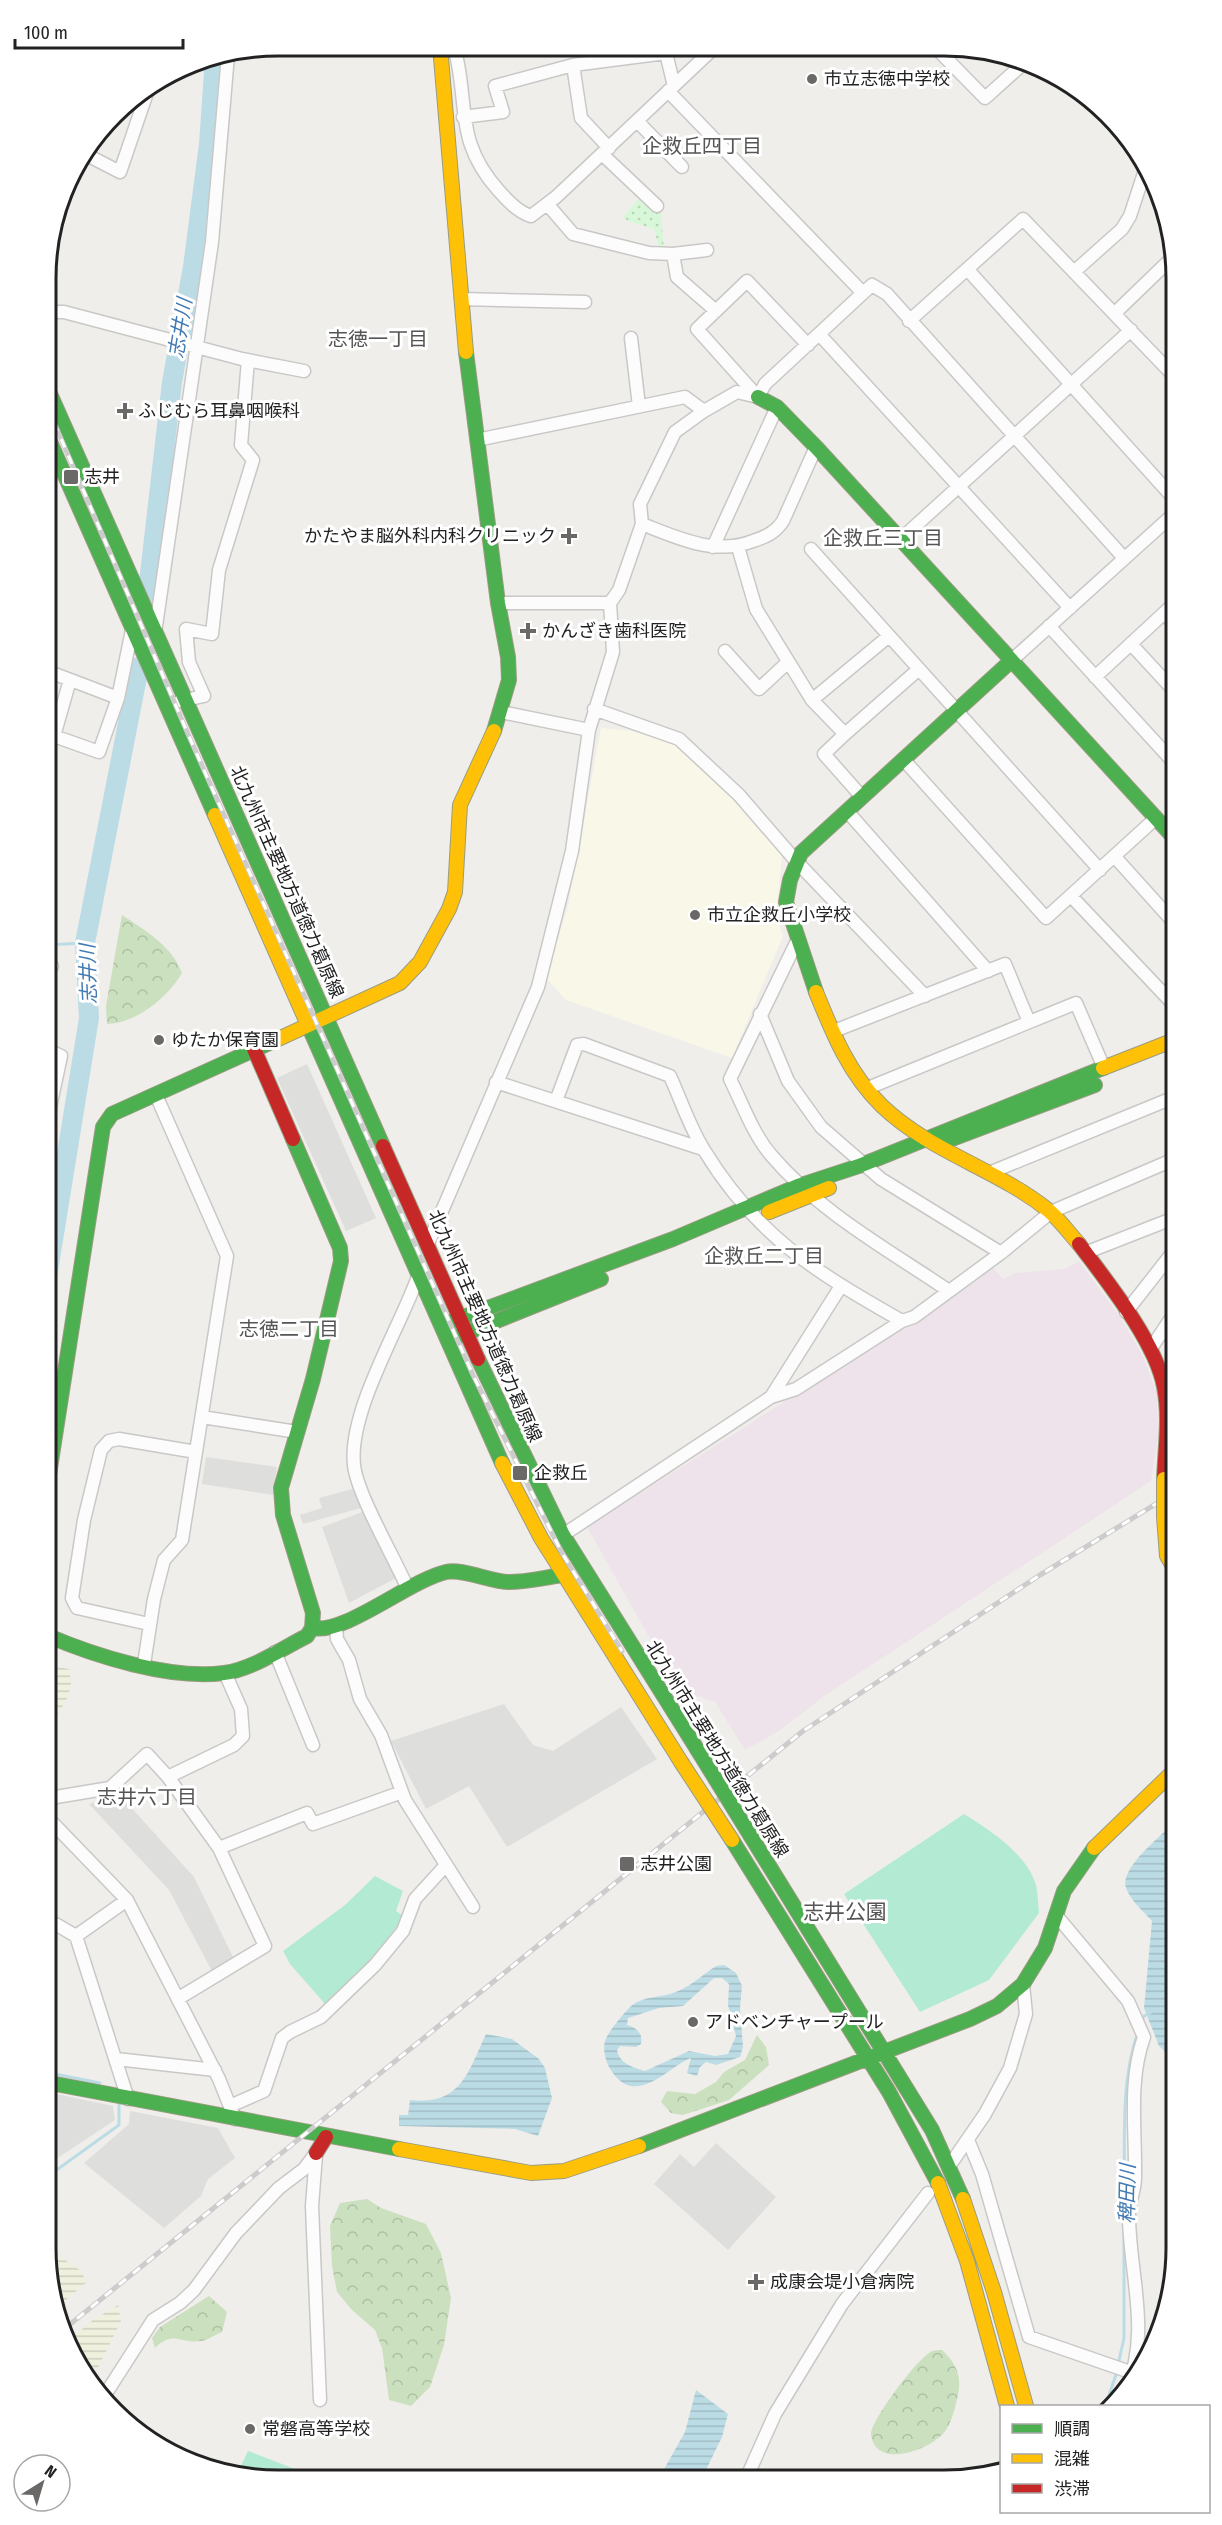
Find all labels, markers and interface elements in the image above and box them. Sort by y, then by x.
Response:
scale bar [15,12,183,50]
text: 100 m [24,22,68,44]
place label: 市立志徳中学校 [824,68,950,90]
marker: 市立志徳中学校 [805,72,819,86]
district label: 企救丘四丁目 [642,134,762,158]
water label: 志井川 [163,295,197,360]
district label: 志徳一丁目 [328,327,428,351]
place label: ふじむら耳鼻咽喉科 [138,400,300,422]
marker: ふじむら耳鼻咽喉科 [116,402,134,420]
place label: 志井 [84,466,120,488]
marker: 志井 [62,468,80,486]
place label: かたやま脳外科内科クリニック [304,525,556,547]
district label: 企救丘三丁目 [823,526,943,550]
marker: かたやま脳外科内科クリニック [560,527,578,545]
place label: かんざき歯科医院 [542,620,686,642]
marker: かんざき歯科医院 [519,622,537,640]
street label: 北九州市主要地方道徳力葛原線 [226,762,348,1002]
place label: 市立企救丘小学校 [707,904,851,926]
marker: 市立企救丘小学校 [688,908,702,922]
water label: 志井川 [75,942,101,1004]
place label: ゆたか保育園 [171,1029,279,1051]
marker: ゆたか保育園 [152,1033,166,1047]
street label: 北九州市主要地方道徳力葛原線 [424,1206,546,1446]
district label: 企救丘二丁目 [704,1244,824,1268]
district label: 志徳二丁目 [239,1317,339,1341]
place label: 企救丘 [534,1462,588,1484]
marker: 企救丘 [511,1464,529,1482]
street label: 北九州市主要地方道徳力葛原線 [641,1636,793,1862]
district label: 志井六丁目 [97,1785,197,1809]
place label: 志井公園 [640,1853,712,1875]
marker: 志井公園 [618,1855,636,1873]
district label: 志井公園 [803,1899,887,1925]
place label: アドベンチャープール [705,2011,884,2033]
marker: アドベンチャープール [686,2015,700,2029]
water label: 稗田川 [1114,2162,1140,2224]
place label: 成康会堤小倉病院 [770,2271,914,2293]
marker: 成康会堤小倉病院 [747,2273,765,2291]
legend [1000,2405,1210,2513]
place label: 常磐高等学校 [262,2418,370,2440]
text: 順調 [1054,2418,1090,2440]
marker: 常磐高等学校 [243,2422,257,2436]
text: 混雑 [1054,2448,1090,2470]
north arrow [12,2453,72,2513]
text: N [41,2461,60,2482]
text: 渋滞 [1054,2478,1090,2500]

